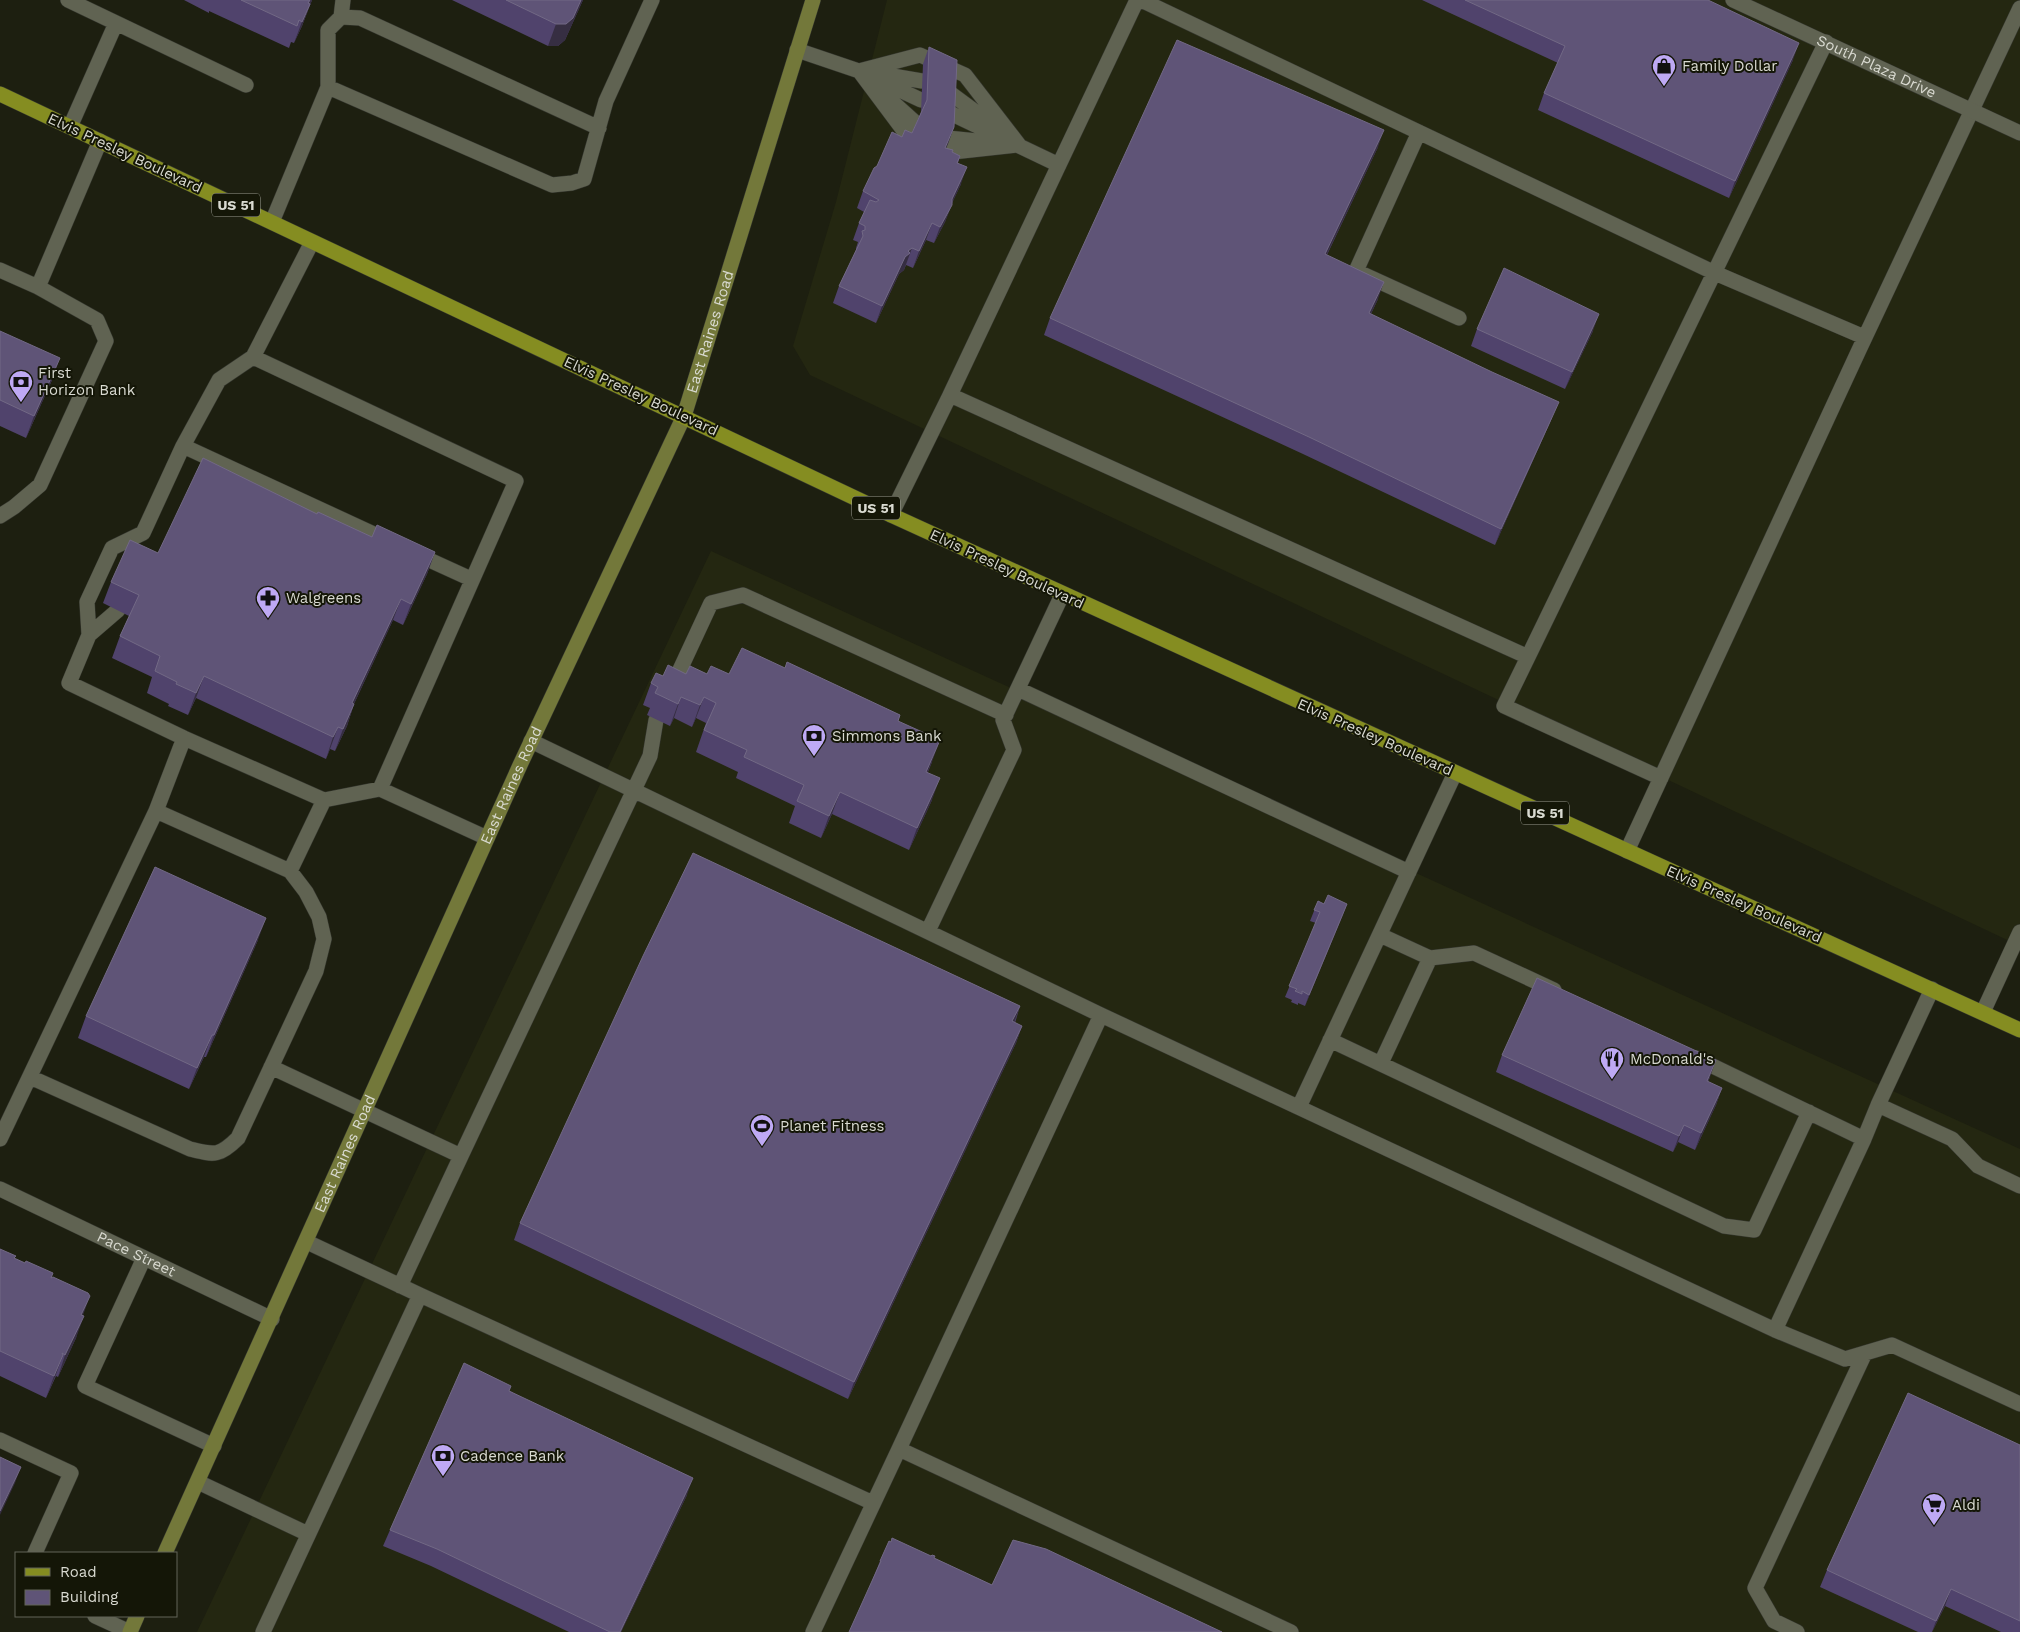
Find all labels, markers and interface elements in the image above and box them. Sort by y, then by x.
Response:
street label: South Plaza Drive [1814,31,1939,102]
shop icon: Family Dollar [1651,53,1677,87]
place label: Family Dollar [1682,57,1777,75]
street label: Elvis Presley Boulevard [45,109,205,197]
road number: US 51 [212,194,260,216]
street label: East Raines Road [683,268,738,395]
street label: Elvis Presley Boulevard [561,352,721,440]
place label: First Horizon Bank [38,364,136,399]
bank icon: First Horizon Bank [8,369,34,403]
road number: US 51 [852,496,900,520]
street label: Elvis Presley Boulevard [927,525,1087,613]
pharmacy icon: Walgreens [255,585,281,619]
place label: Walgreens [286,589,361,607]
street label: Elvis Presley Boulevard [1295,695,1455,779]
bank icon: Simmons Bank [801,723,827,757]
street label: East Raines Road [477,724,546,847]
place label: Simmons Bank [832,727,942,745]
road number: US 51 [1521,801,1569,824]
street label: Elvis Presley Boulevard [1664,862,1824,946]
restaurant icon: McDonald's [1599,1046,1625,1080]
place label: McDonald's [1630,1050,1714,1068]
street label: East Raines Road [311,1092,379,1216]
sports icon: Planet Fitness [749,1113,775,1147]
place label: Planet Fitness [780,1117,885,1135]
street label: Pace Street [94,1228,179,1281]
bank icon: Cadence Bank [430,1443,456,1477]
place label: Cadence Bank [460,1447,565,1465]
supermarket icon: Aldi [1921,1492,1947,1526]
place label: Aldi [1952,1496,1980,1514]
legend [15,1552,178,1617]
text: Road [60,1563,97,1581]
text: Building [60,1588,118,1606]

